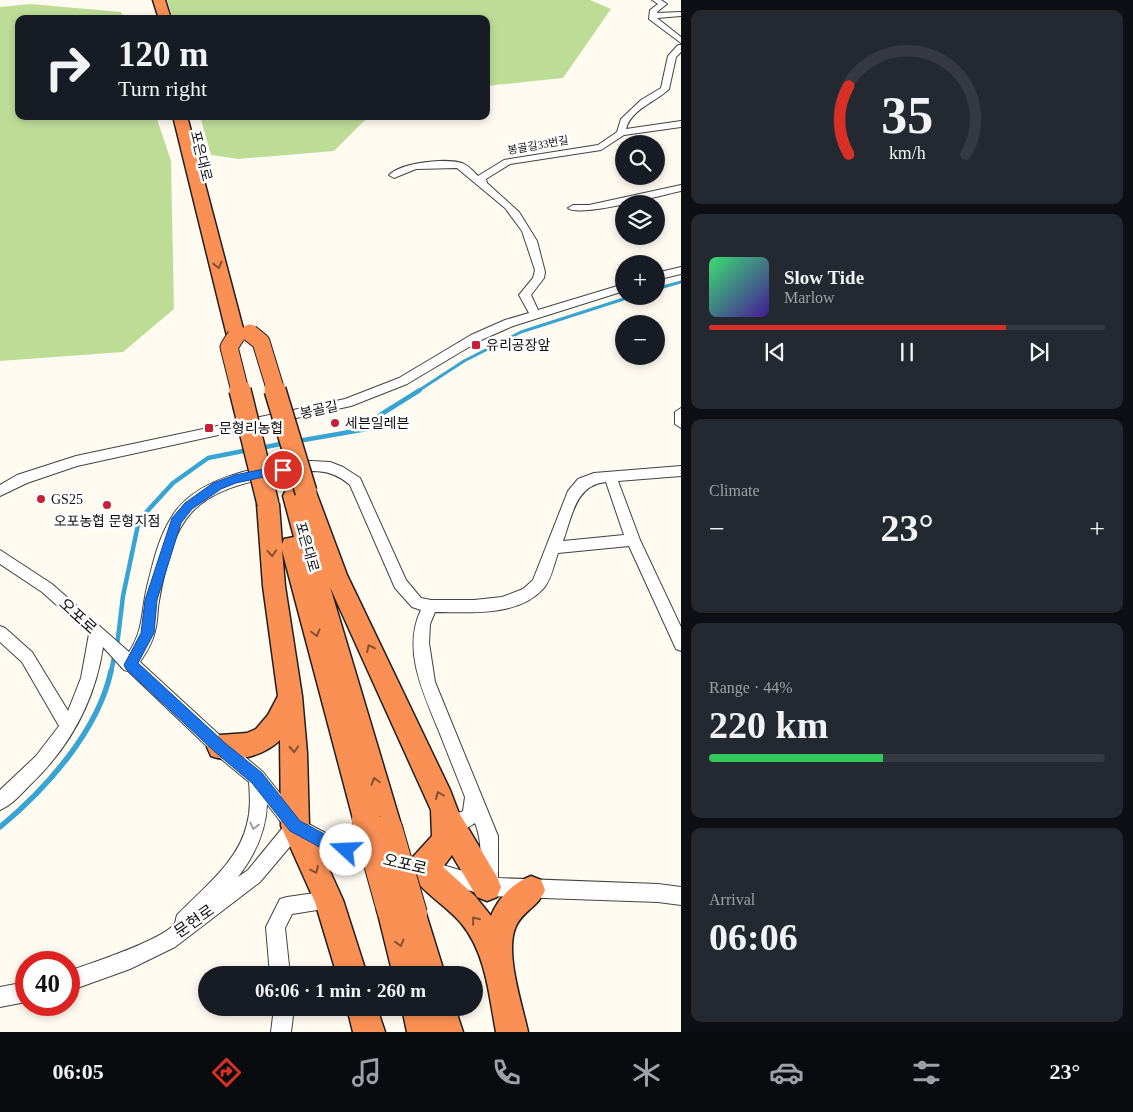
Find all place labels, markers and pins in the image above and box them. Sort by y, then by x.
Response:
place label: 유리공장앞 [486,338,551,353]
marker: 유리공장앞 [470,339,482,351]
place label: 세븐일레븐 [345,416,410,431]
marker: 세븐일레븐 [329,417,341,429]
place label: 문형리농협 [219,421,283,436]
marker: 문형리농협 [203,422,215,434]
pin [262,449,304,491]
place label: GS25 [51,492,83,507]
marker: GS25 [35,493,47,505]
marker: 오포농협 문형지점 [101,499,113,511]
place label: 오포농협 문형지점 [54,514,160,529]

